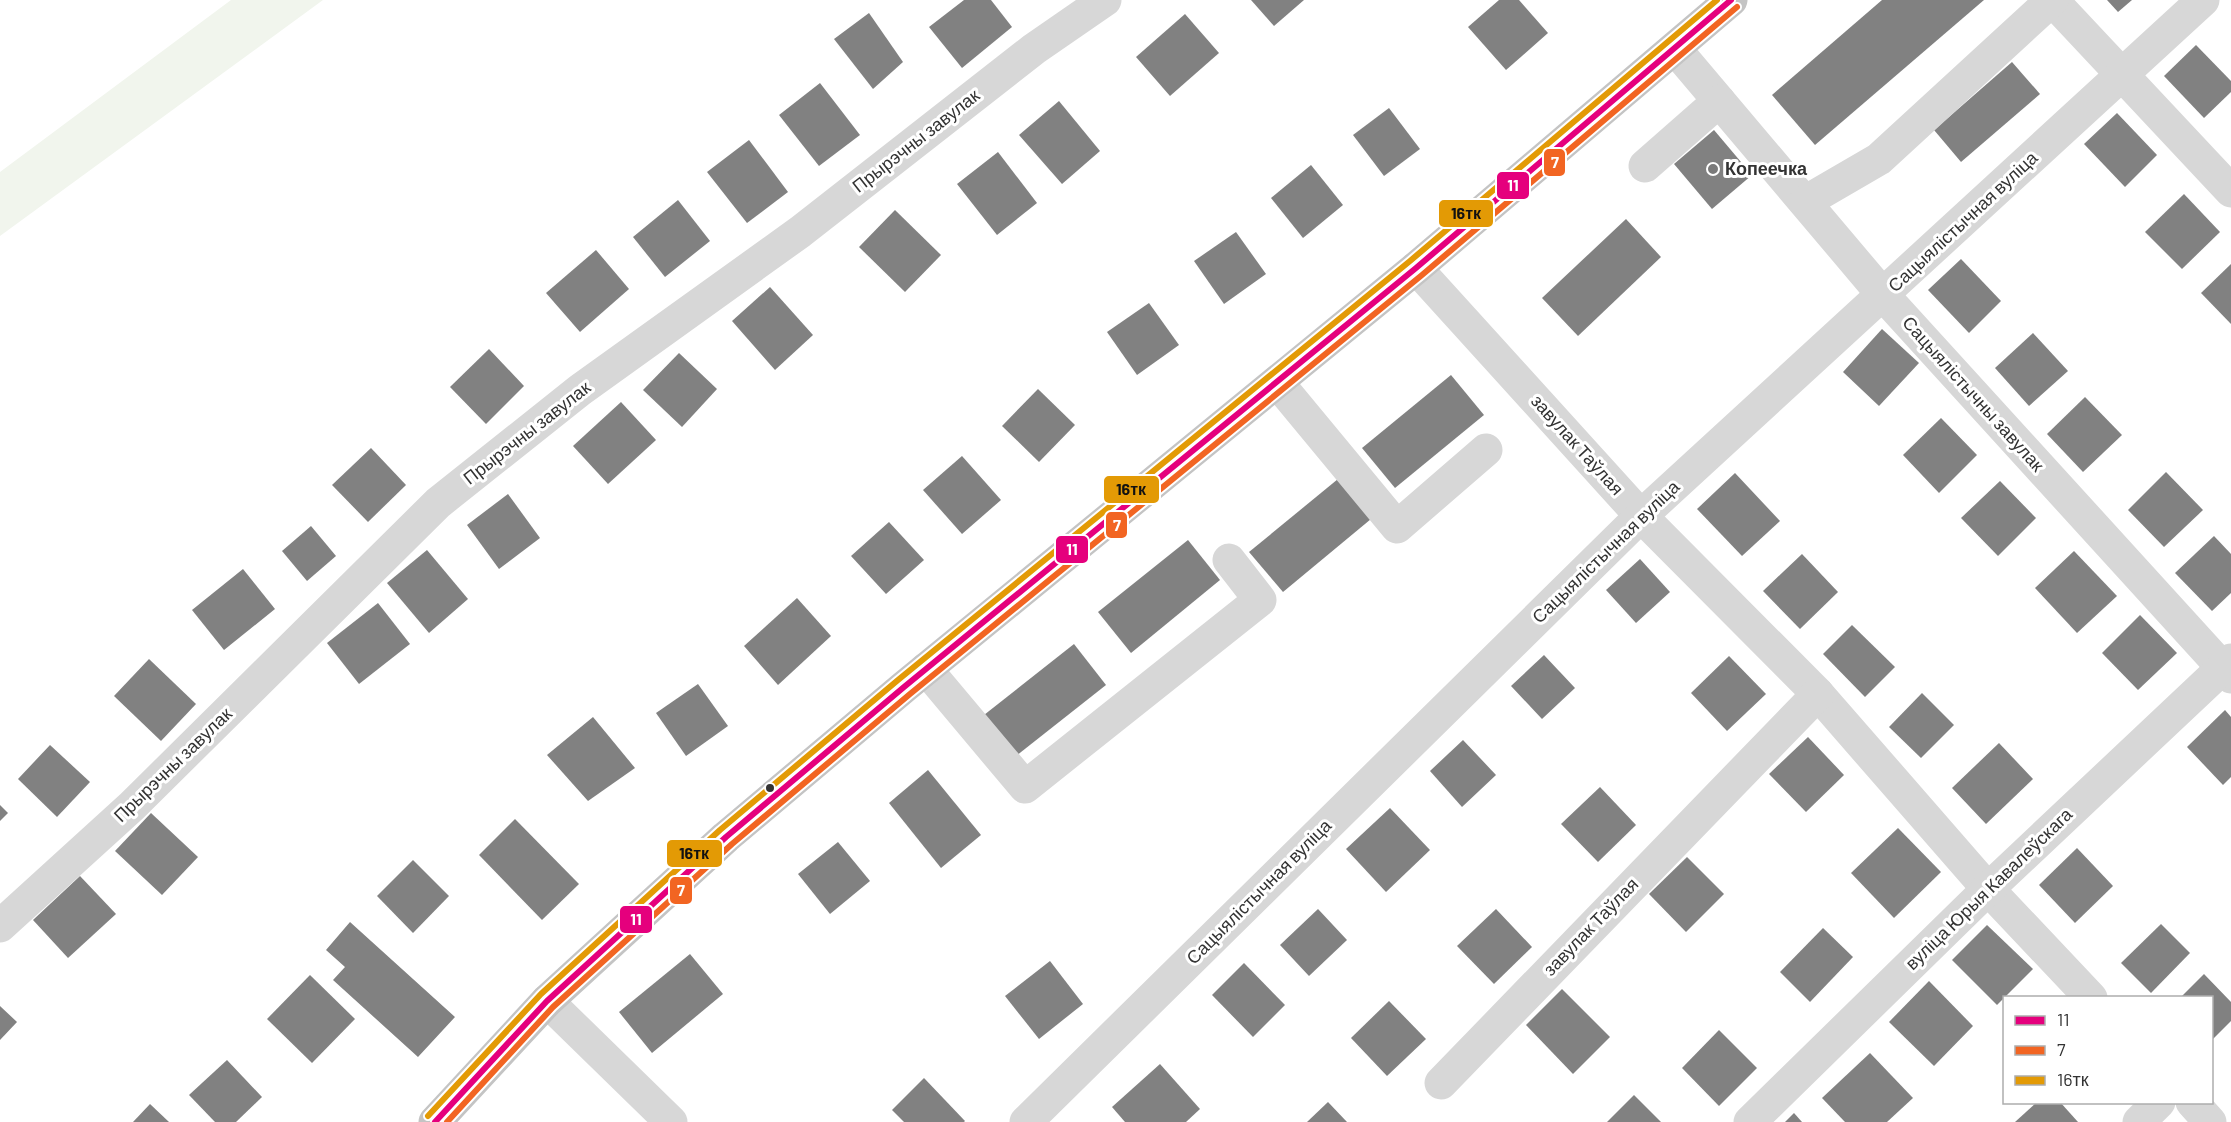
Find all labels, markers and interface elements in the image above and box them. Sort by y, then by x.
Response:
street label: Прырэчны завулак [847,84,983,197]
street label: Сацыялістычная вуліца [1883,146,2042,296]
line badge: 7 [1543,148,1566,177]
text: 7 [1551,152,1559,171]
place label: Копеечка [1725,157,1808,179]
marker: Копеечка [1706,162,1720,176]
line badge: 11 [1496,171,1530,200]
text: 11 [1507,175,1519,194]
line badge: 16тк [1438,199,1494,228]
text: 16тк [1451,203,1482,222]
street label: Сацыялістычны завулак [1898,311,2049,476]
street label: Прырэчны завулак [458,376,594,489]
street label: завулак Таўлая [1527,390,1629,499]
line badge: 16тк [1103,475,1160,504]
street label: Сацыялістычная вуліца [1527,475,1684,627]
text: 16тк [1116,479,1147,498]
line badge: 7 [1105,511,1128,539]
text: 7 [1113,515,1121,534]
line badge: 11 [1055,535,1089,564]
text: 11 [1066,539,1078,558]
street label: Прырэчны завулак [109,702,236,826]
unlabelled marker [764,782,776,794]
street label: вуліца Юрыя Кавалеўскага [1900,802,2077,974]
street label: Сацыялістычная вуліца [1181,813,1336,968]
line badge: 16тк [666,839,723,868]
text: 16тк [679,843,710,862]
street label: завулак Таўлая [1538,873,1642,980]
line badge: 7 [669,876,693,905]
text: 7 [677,880,685,899]
line badge: 11 [619,905,653,934]
text: 11 [630,909,642,928]
legend [2003,996,2213,1104]
text: 11 [2057,1008,2070,1030]
text: 7 [2057,1038,2066,1060]
text: 16тк [2057,1068,2089,1090]

